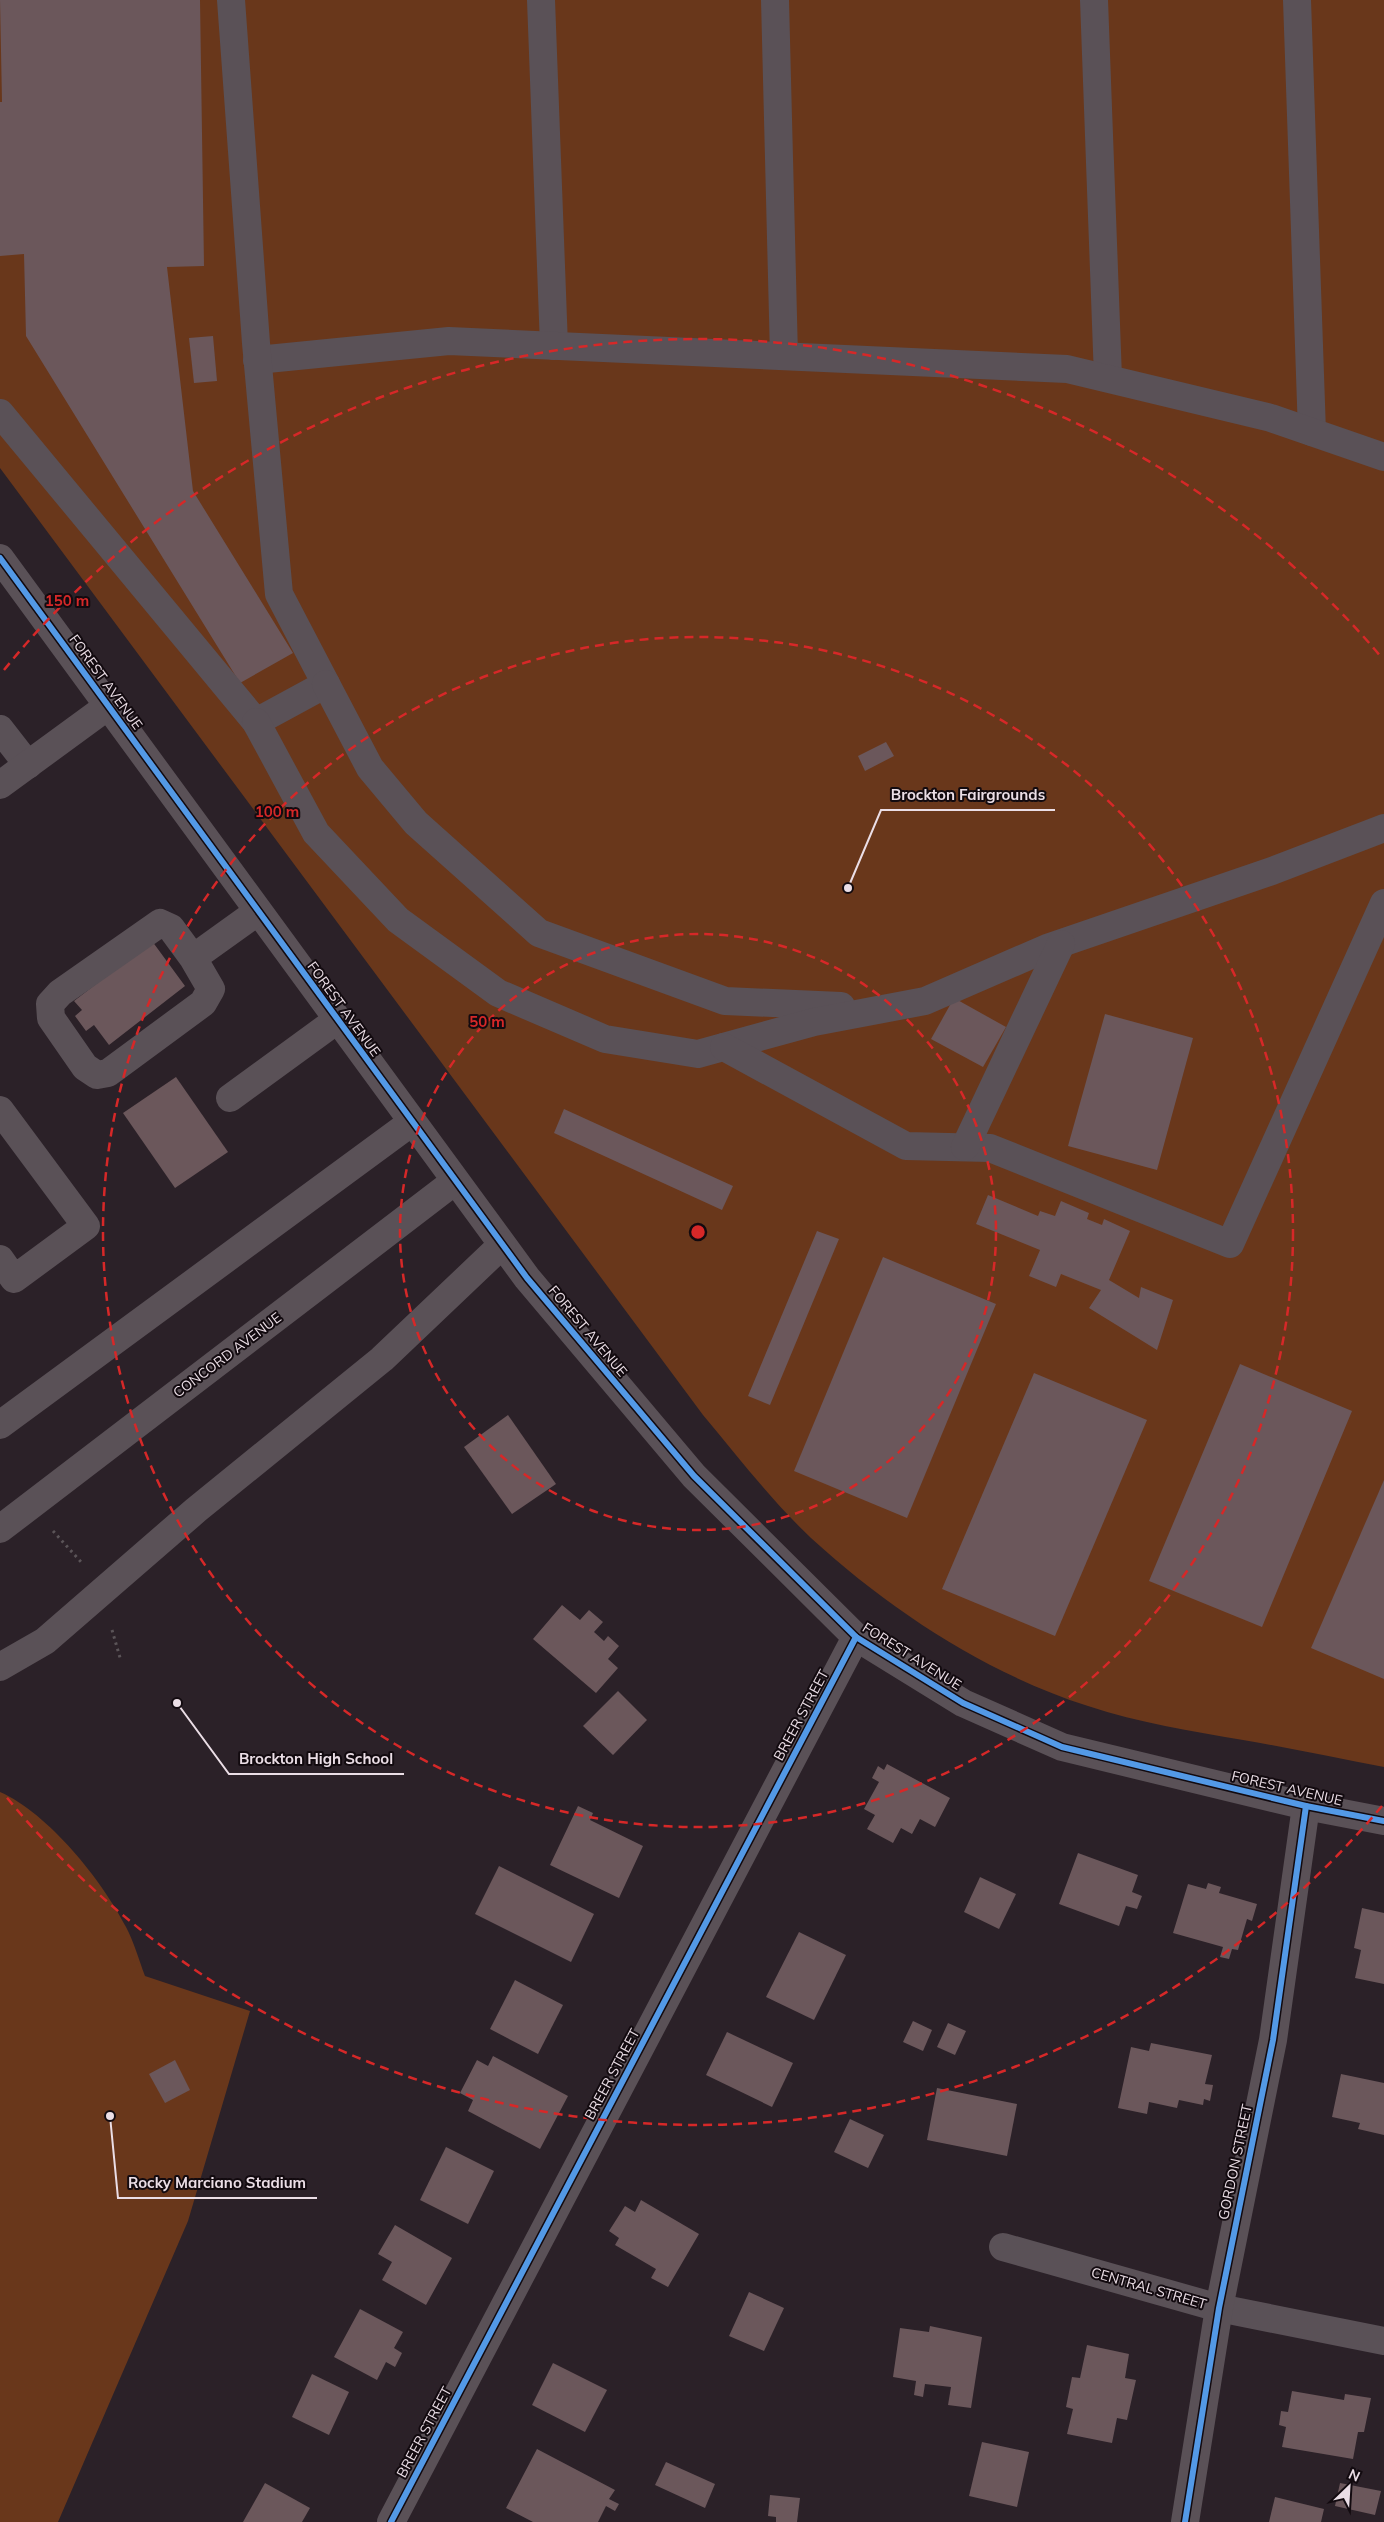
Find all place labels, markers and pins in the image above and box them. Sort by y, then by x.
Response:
callout: Brockton Fairgrounds [881,780,1055,810]
centre of rings [689,1223,707,1241]
callout: Brockton High School [229,1744,404,1774]
callout: Rocky Marciano Stadium [118,2168,317,2198]

